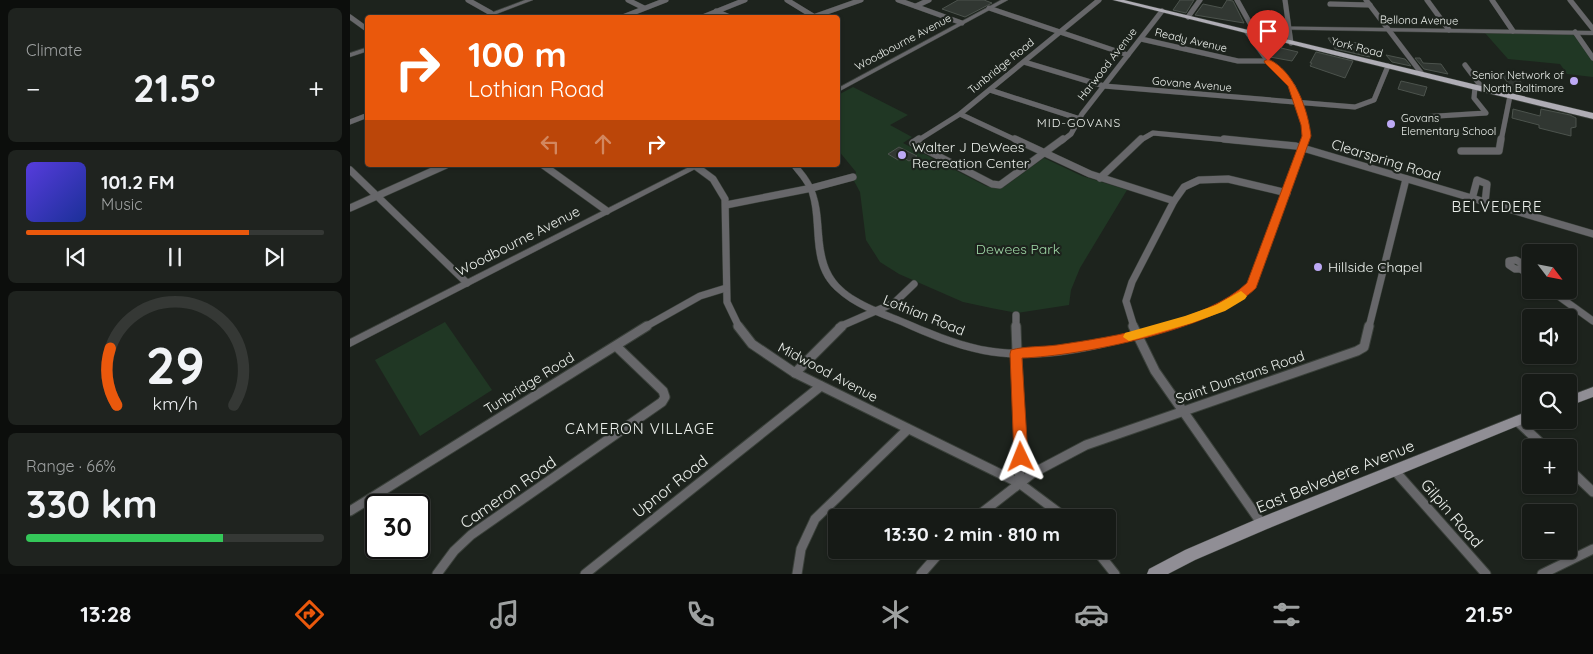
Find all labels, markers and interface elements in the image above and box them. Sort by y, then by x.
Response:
pin [1247,10,1289,61]
street label: Woodbourne Avenue [852,11,954,73]
street label: Bellona Avenue [1380,12,1458,28]
icon: arrive [1254,17,1282,45]
street label: Harwood Avenue [1074,25,1140,103]
street label: Ready Avenue [1153,25,1229,55]
text: 100 m [468,32,567,76]
street label: York Road [1330,34,1384,60]
icon: right [385,35,450,100]
street label: Tunbridge Road [965,35,1037,97]
text: Climate [26,40,82,60]
text: 21.5° [133,64,216,112]
place label: Senior Network of North Baltimore [1472,68,1564,95]
text: − [26,71,41,106]
text: + [308,71,324,106]
street label: Govane Avenue [1152,74,1232,94]
text: Lothian Road [468,75,604,103]
marker: Senior Network of North Baltimore [1568,75,1580,87]
place label: Govans Elementary School [1401,111,1496,138]
district label: MID-GOVANS [1037,115,1121,130]
marker: Govans Elementary School [1385,118,1397,130]
icon: left [536,130,564,158]
icon: ahead [589,130,617,158]
icon: right [642,130,670,158]
street label: Clearspring Road [1329,135,1443,185]
place label: Walter J DeWees Recreation Center [912,138,1030,172]
marker: Walter J DeWees Recreation Center [896,149,908,161]
text: 101.2 FM [101,170,175,194]
text: Music [101,194,143,214]
district label: BELVEDERE [1452,197,1542,216]
street label: Woodbourne Avenue [453,202,583,280]
park label: Dewees Park [976,240,1060,258]
icon: previous [62,243,90,271]
icon: pause [161,243,189,271]
icon: next [260,243,288,271]
north arrow [1522,244,1578,299]
map controls [1522,244,1577,559]
place label: Hillside Chapel [1328,258,1423,276]
marker: Hillside Chapel [1312,261,1324,273]
street label: Lothian Road [880,290,968,340]
button: sound [1522,309,1577,364]
text: 29 [145,332,205,397]
street label: Midwood Avenue [775,338,881,406]
street label: Saint Dunstans Road [1173,346,1307,408]
street label: Tunbridge Road [481,348,577,418]
button: search [1522,374,1577,429]
text: km/h [152,392,198,414]
district label: CAMERON VILLAGE [565,419,715,438]
position arrow [994,430,1046,482]
street label: East Belvedere Avenue [1253,435,1417,517]
button: + [1522,439,1577,494]
street label: Upnor Road [628,450,712,522]
street label: Cameron Road [456,452,560,532]
text: Range · 66% [26,456,116,476]
street label: Gilpin Road [1417,474,1487,552]
text: 330 km [26,480,157,528]
speed limit sign: 30 [365,494,430,559]
button: − [1522,504,1577,559]
text: 13:30 · 2 min · 810 m [884,522,1060,546]
icon: directions [292,597,327,632]
icon: music [487,597,522,632]
icon: phone [683,597,718,632]
icon: climate [878,597,913,632]
icon: car [1074,597,1109,632]
icon: filters [1269,597,1304,632]
text: 13:28 [80,600,131,628]
text: 21.5° [1465,600,1513,628]

